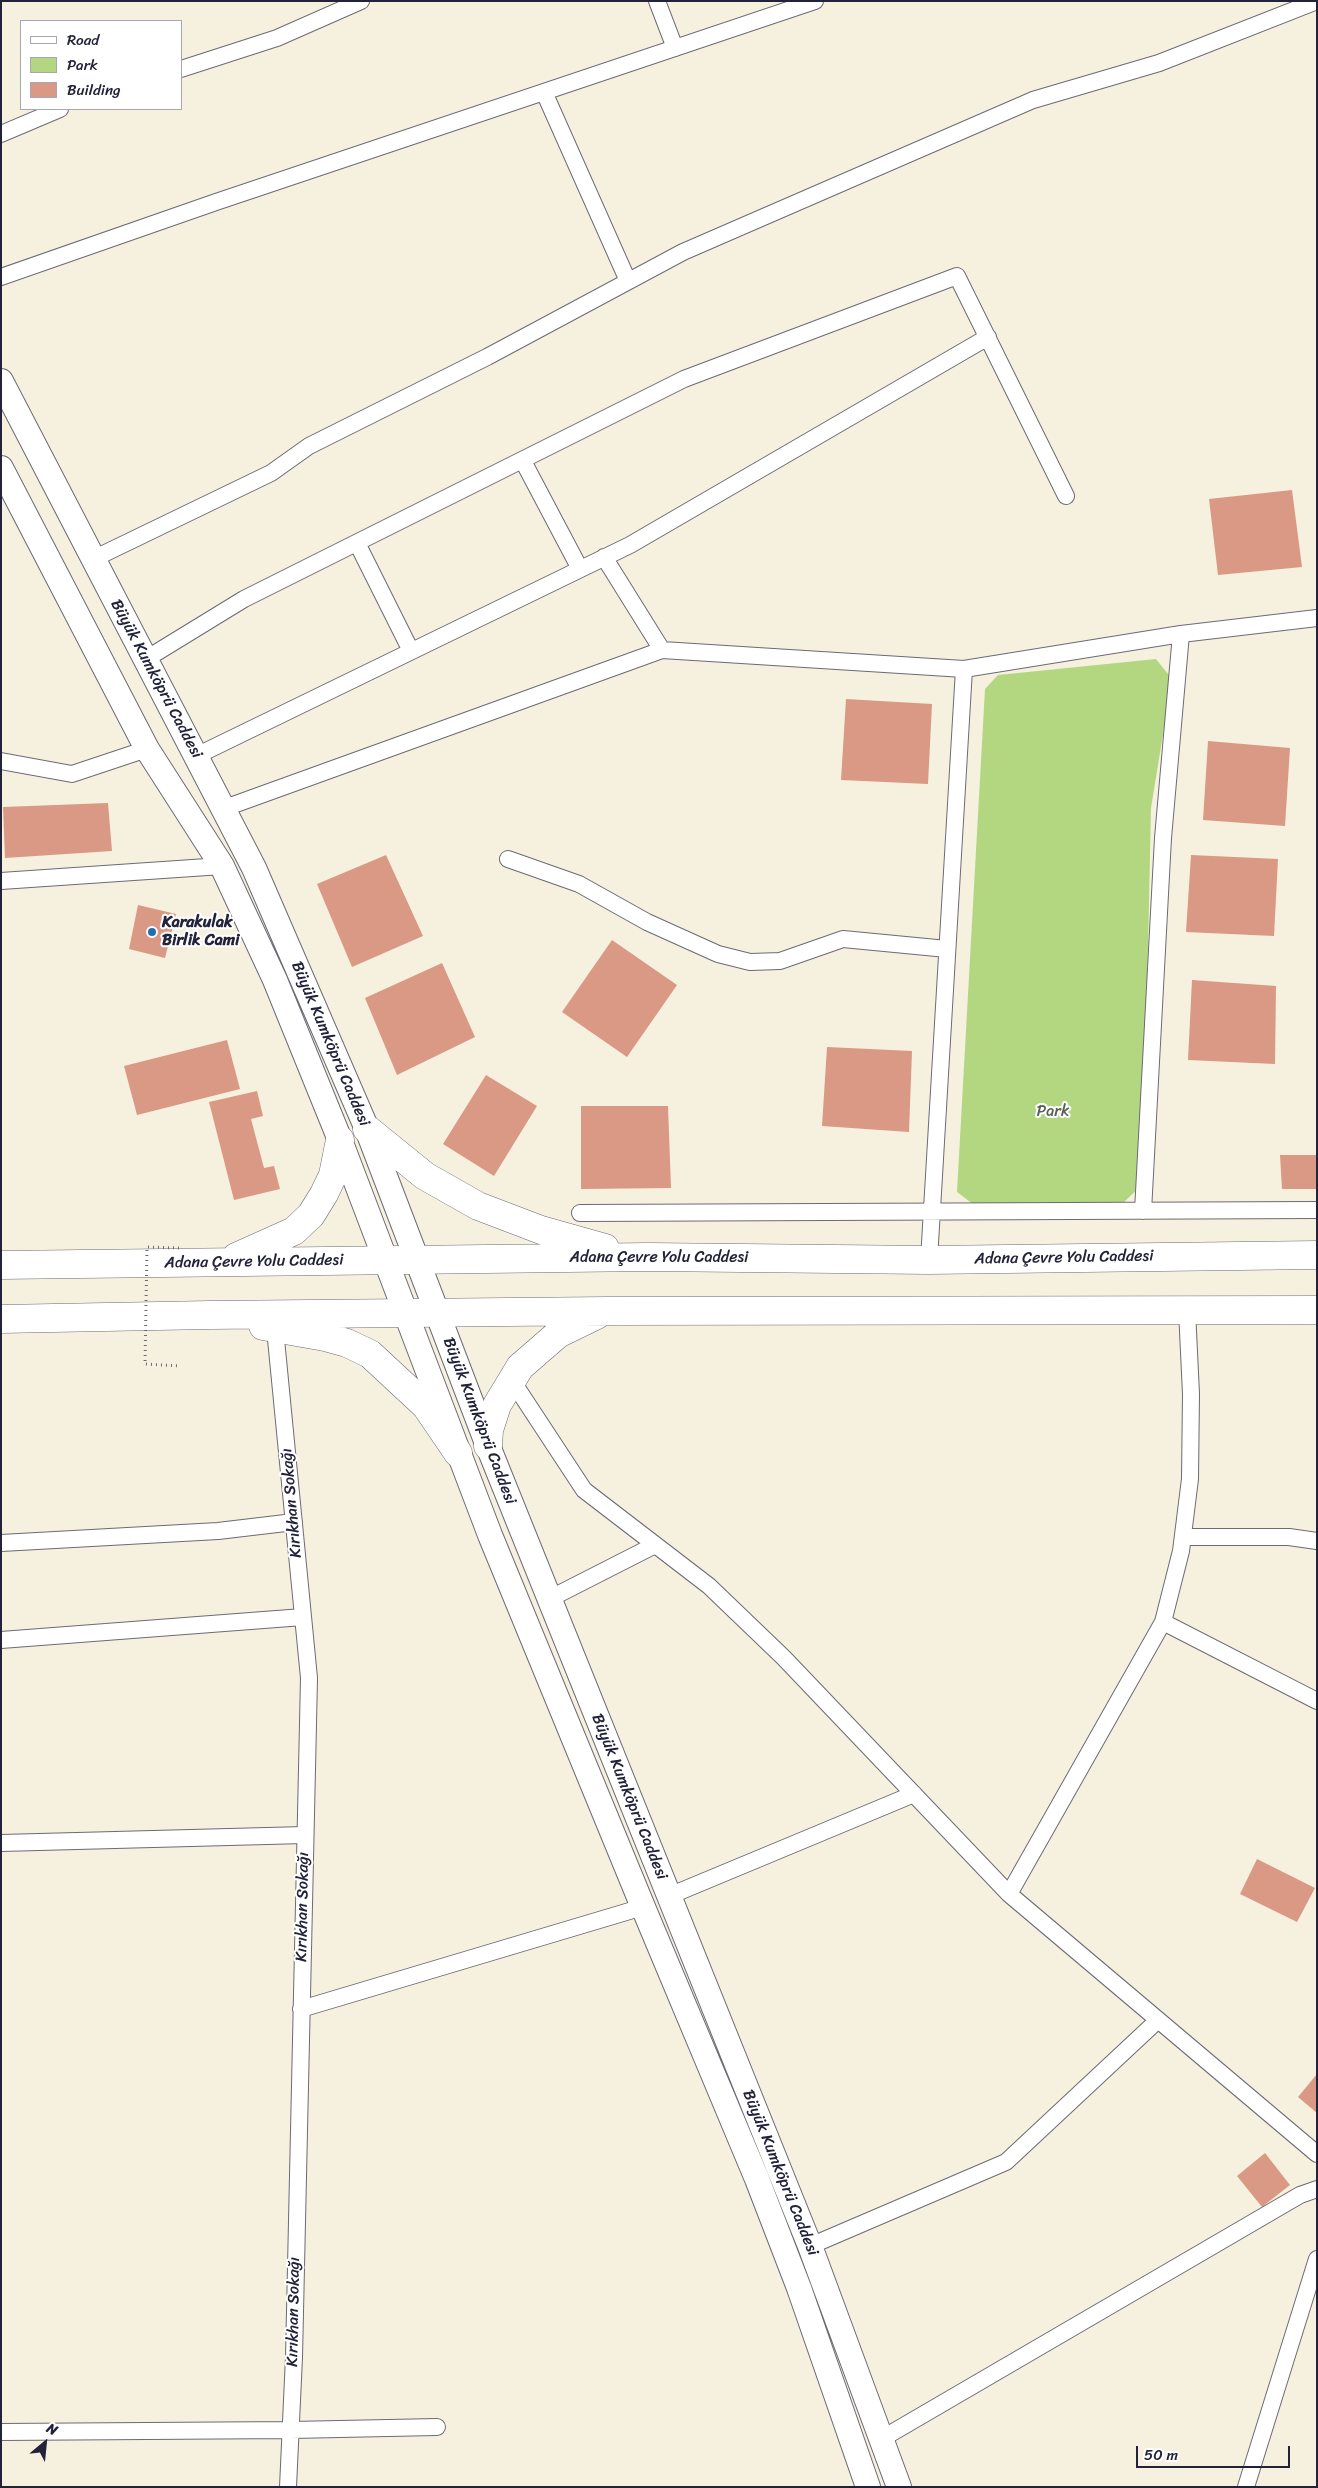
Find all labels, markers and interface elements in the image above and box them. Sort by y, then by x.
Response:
legend [20,20,182,110]
text: Road [67,27,99,53]
text: Park [67,52,98,78]
text: Building [67,77,121,103]
street label: Büyük Kumköprü Caddesi [106,596,206,762]
place label: Karakulak Birlik Cami [162,913,239,951]
marker: Karakulak Birlik Cami [146,926,158,938]
street label: Büyük Kumköprü Caddesi [287,959,373,1129]
park label: Park [1037,1102,1069,1122]
street label: Adana Çevre Yolu Caddesi [974,1247,1154,1269]
street label: Adana Çevre Yolu Caddesi [570,1248,748,1268]
street label: Adana Çevre Yolu Caddesi [164,1251,344,1273]
street label: Büyük Kumköprü Caddesi [438,1335,520,1507]
street label: Kırıkhan Sokağı [278,1447,306,1559]
street label: Büyük Kumköprü Caddesi [587,1711,671,1883]
street label: Kırıkhan Sokağı [292,1852,314,1962]
street label: Büyük Kumköprü Caddesi [738,2087,822,2259]
street label: Kırıkhan Sokağı [283,2257,305,2367]
text: N [42,2416,62,2443]
north arrow [20,2418,70,2468]
scale bar [1138,2436,1292,2468]
text: 50 m [1144,2442,1178,2468]

